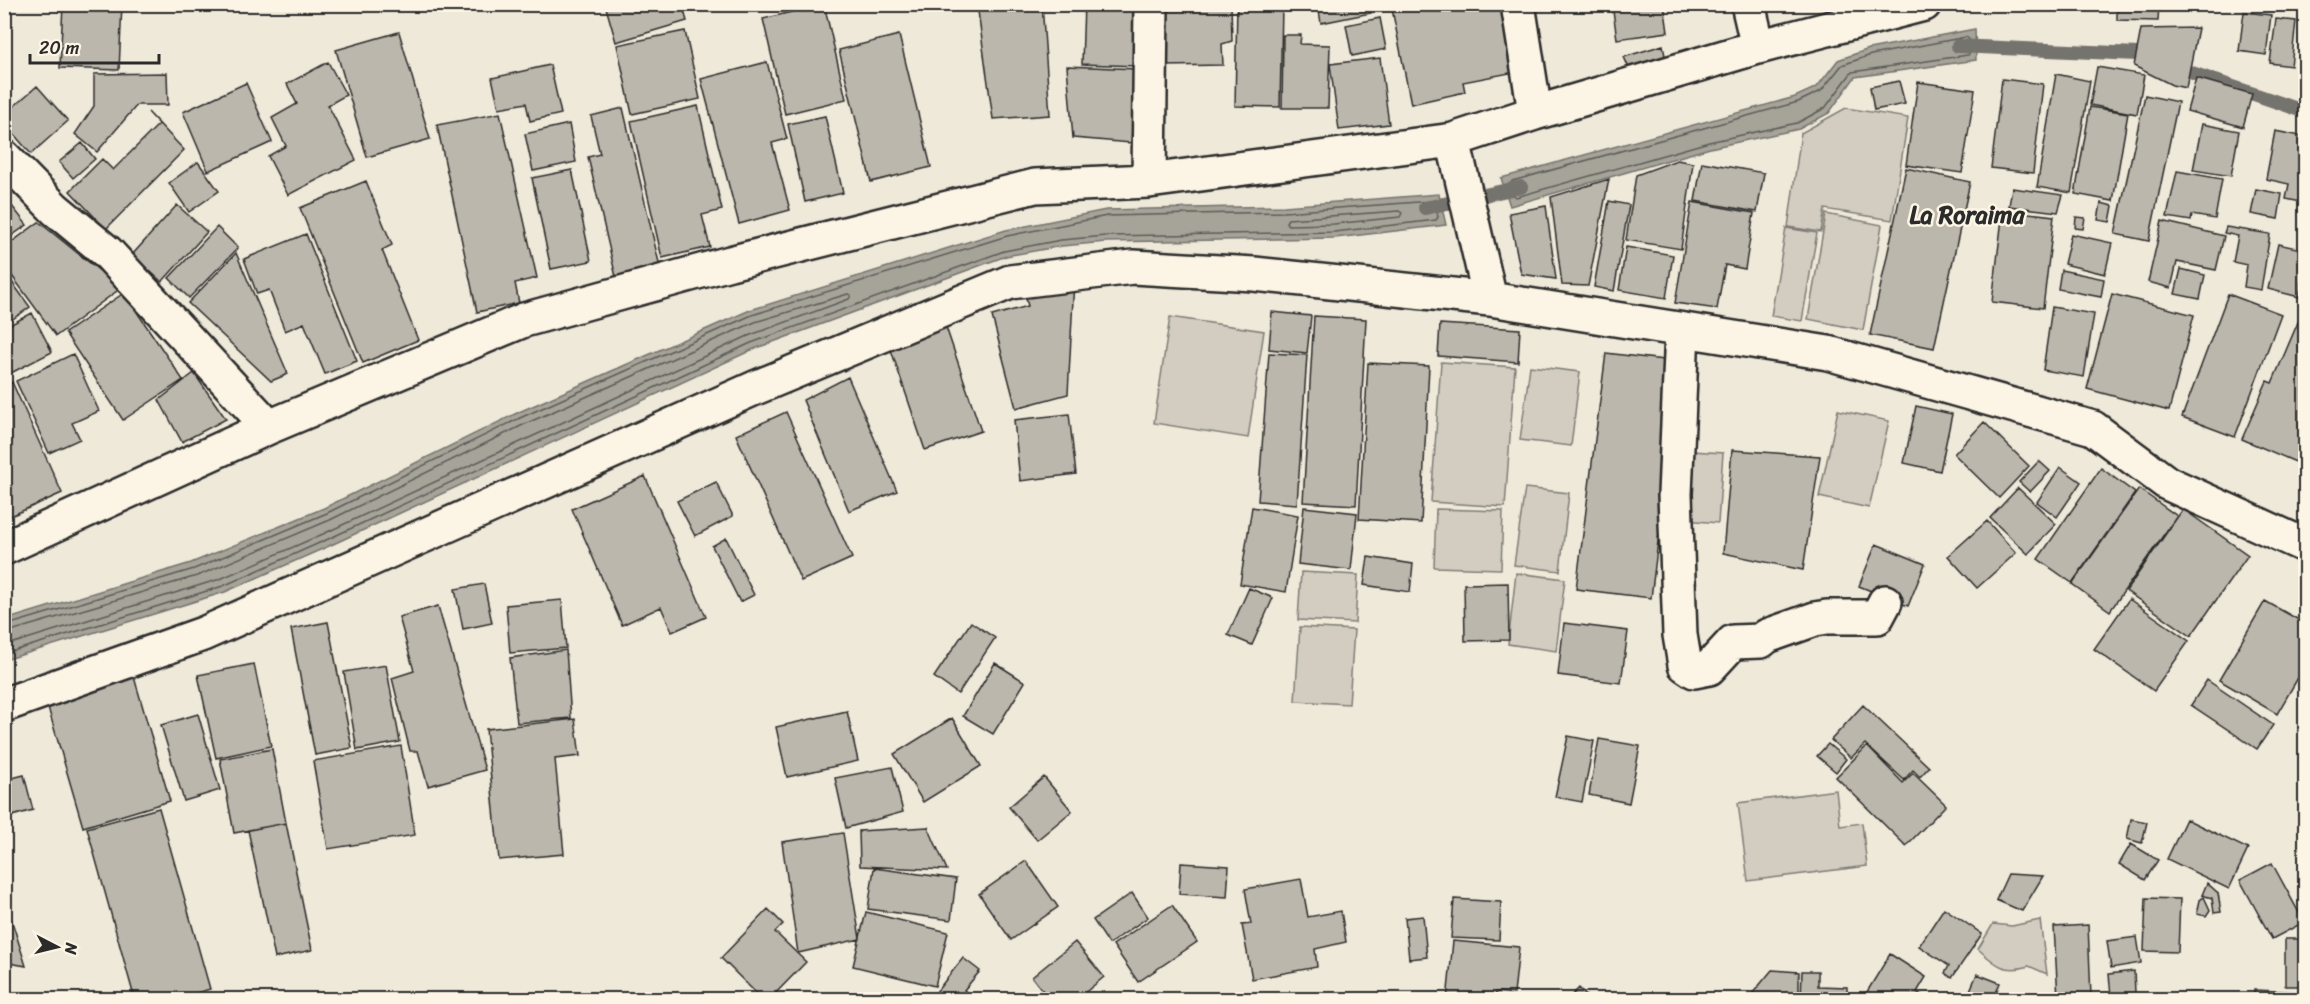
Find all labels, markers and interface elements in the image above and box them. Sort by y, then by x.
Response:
scale bar [30,27,159,65]
text: 20 m [39,32,79,64]
district label: La Roraima [1909,194,2026,236]
north arrow [27,917,87,977]
text: N [56,941,87,957]

